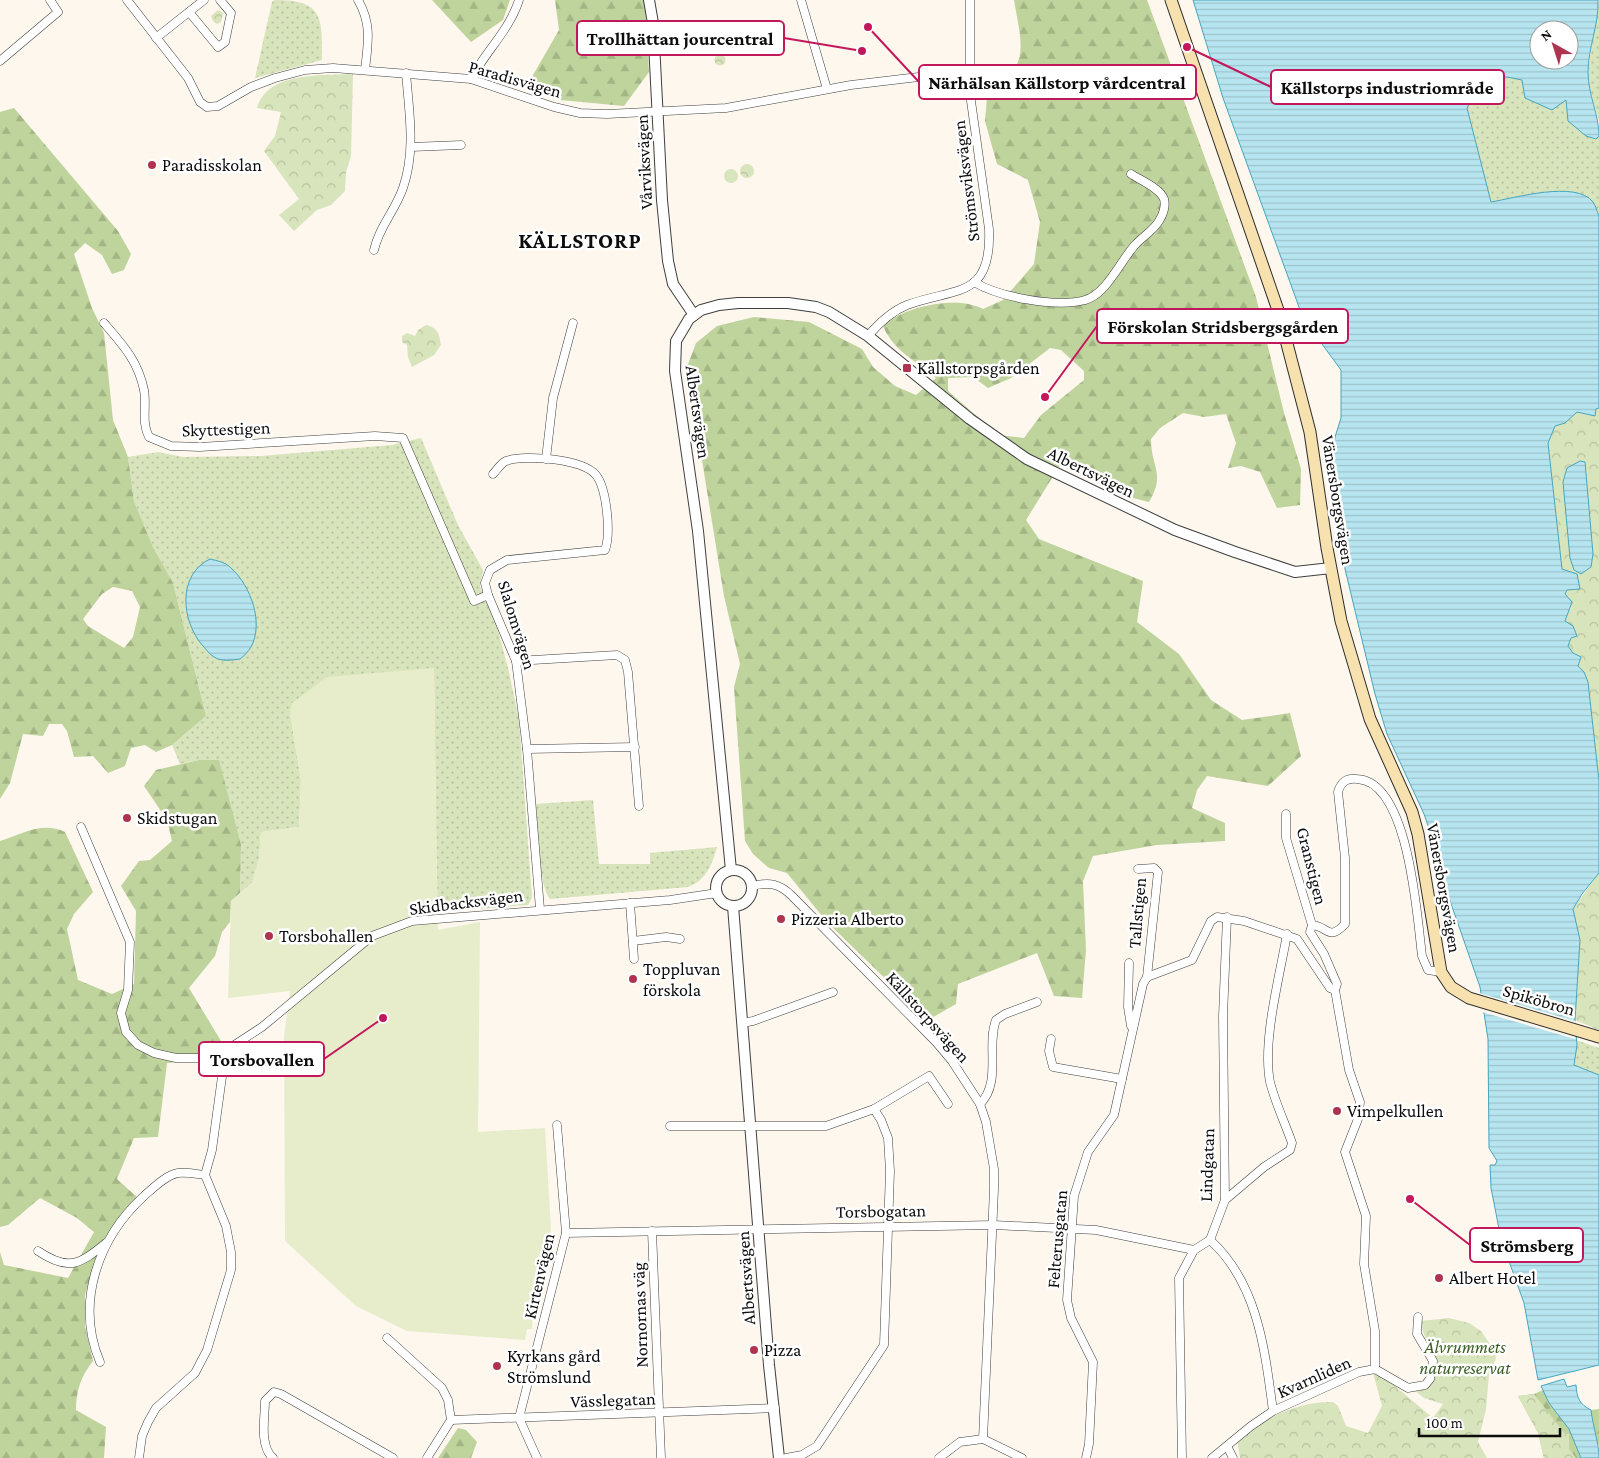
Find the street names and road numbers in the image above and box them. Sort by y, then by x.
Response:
street label: Paradisvägen [466,56,564,102]
street label: Vårviksvägen [631,113,656,210]
street label: Strömsviksvägen [949,119,983,243]
street label: Albertsvägen [682,364,714,460]
street label: Skyttestigen [181,417,271,441]
street label: Vänersborgsvägen [1318,434,1358,567]
street label: Albertsvägen [1044,442,1138,502]
street label: Slalomvägen [494,578,540,672]
street label: Vänersborgsvägen [1423,822,1465,955]
street label: Granstigen [1293,825,1331,907]
street label: Tallstigen [1124,876,1150,949]
street label: Skidbacksvägen [408,885,524,919]
street label: Källstorpsvägen [882,967,974,1067]
street label: Spiköbron [1501,980,1578,1020]
street label: Lindgatan [1196,1128,1218,1202]
street label: Felterusgatan [1043,1189,1071,1289]
street label: Torsbogatan [836,1200,927,1222]
street label: Albertsvägen [733,1230,759,1326]
street label: Kirtenvägen [519,1231,559,1321]
street label: Nornornas väg [628,1262,652,1368]
street label: Kvarnliden [1274,1352,1354,1402]
street label: Vässlegatan [570,1389,656,1411]

